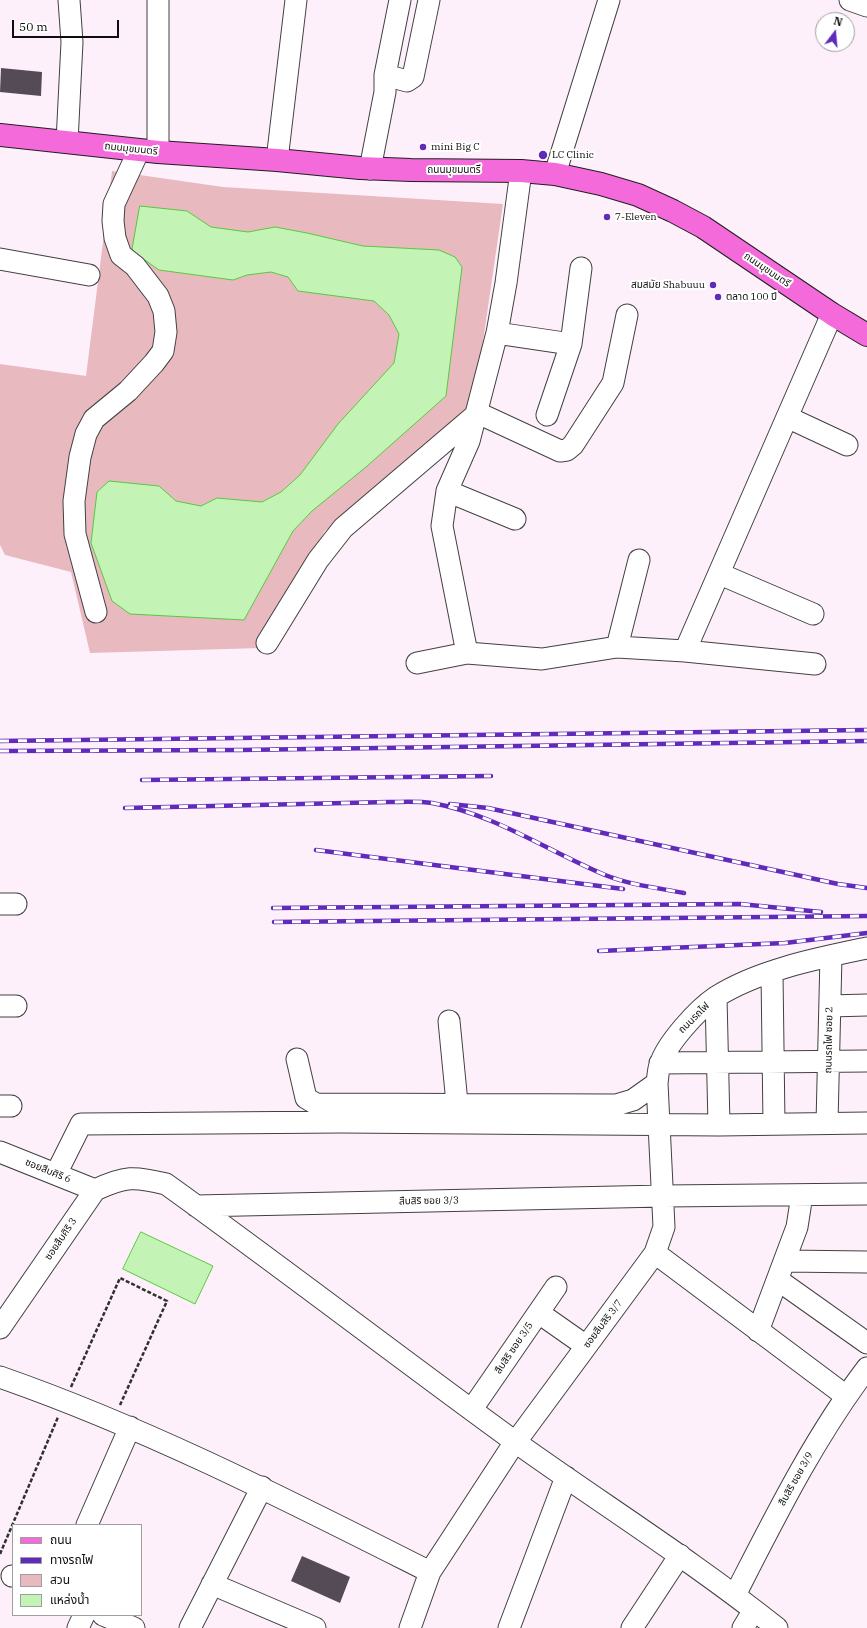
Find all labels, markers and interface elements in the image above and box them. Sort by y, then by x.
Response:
scale bar [14,12,121,38]
north arrow [815,12,855,52]
text: N [832,13,844,29]
text: 50 m [19,19,48,34]
street label: ถนนมุขมนตรี [104,140,158,158]
place label: mini Big C [431,141,480,153]
marker: mini Big C [418,142,428,152]
marker: LC Clinic [537,149,549,161]
place label: LC Clinic [552,149,594,161]
street label: ถนนมุขมนตรี [427,164,481,176]
place label: 7-Eleven [615,211,657,223]
marker: 7-Eleven [602,212,612,222]
street label: ถนนมุขมนตรี [742,250,792,290]
place label: สมสมัย Shabuuu [631,279,705,291]
marker: สมสมัย Shabuuu [708,280,718,290]
place label: ตลาด 100 ปี [726,291,777,303]
marker: ตลาด 100 ปี [713,292,723,302]
street label: ถนนรถไฟ [676,1000,712,1036]
street label: ถนนรถไฟ ซอย 2 [822,1007,836,1073]
street label: ซอยสืบศิริ 6 [23,1156,73,1186]
street label: สืบสิริ ซอย 3/3 [399,1194,459,1208]
street label: ซอยสืบศิริ 3 [42,1216,80,1262]
street label: ซอยสืบสิริ 3/7 [581,1297,625,1351]
street label: สืบสิริ ซอย 3/5 [492,1320,536,1376]
street label: สืบสิริ ซอย 3/9 [776,1450,816,1508]
legend [12,1524,142,1616]
text: ถนน [50,1532,72,1547]
text: ทางรถไฟ [50,1552,93,1567]
text: สวน [50,1572,70,1587]
text: แหล่งน้ำ [50,1592,89,1607]

